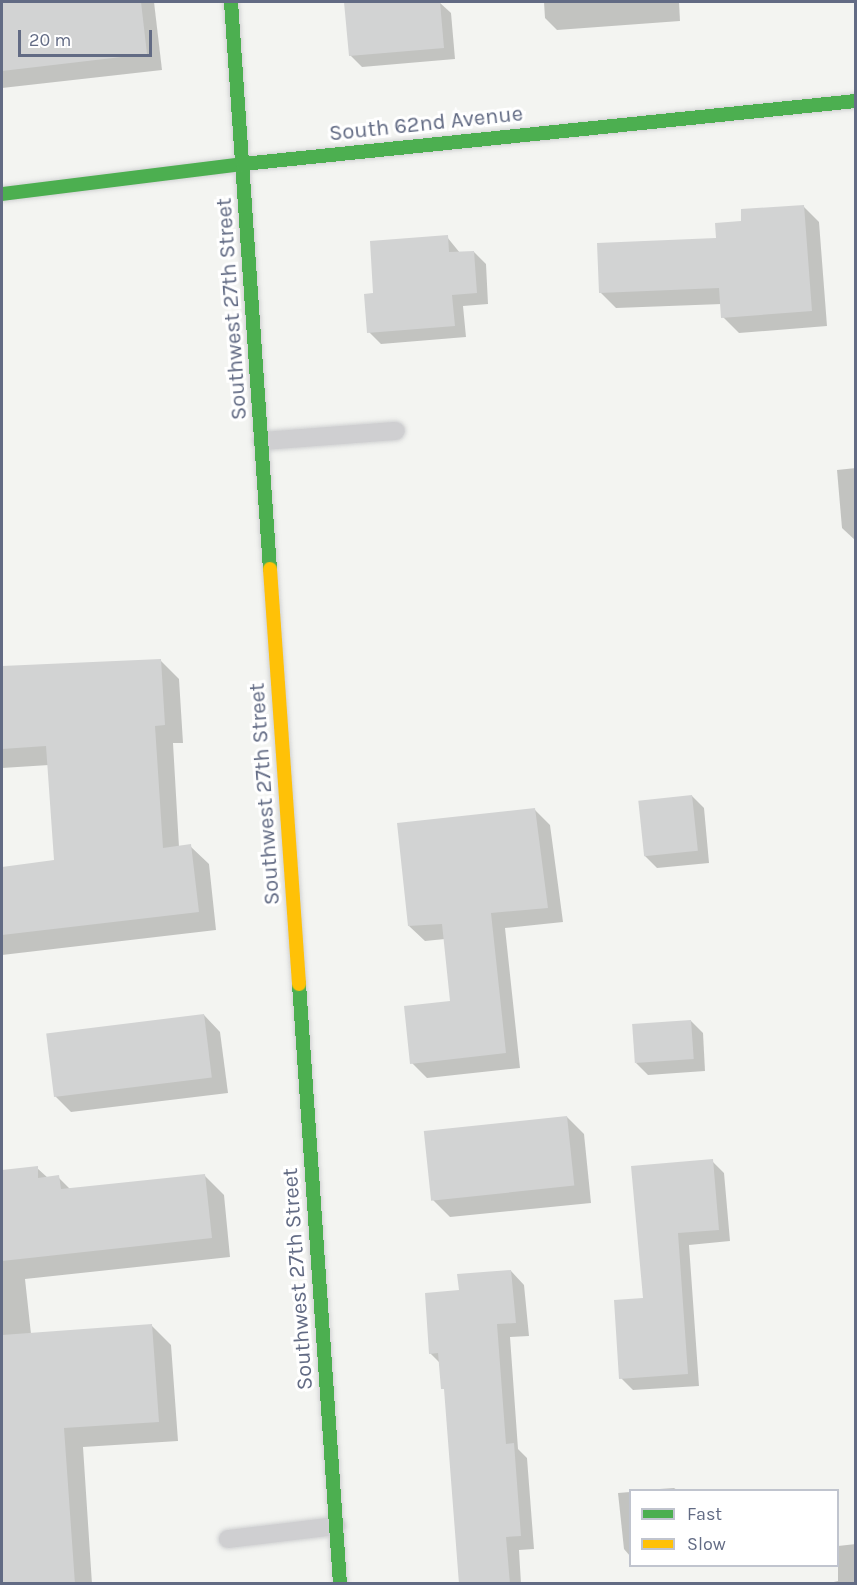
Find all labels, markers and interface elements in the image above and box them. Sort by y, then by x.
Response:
scale bar [21,18,154,56]
text: 20 m [29,29,71,51]
street label: South 62nd Avenue [328,101,524,147]
street label: Southwest 27th Street [211,197,253,421]
street label: Southwest 27th Street [244,682,286,906]
street label: Southwest 27th Street [277,1167,319,1391]
legend [629,1489,839,1567]
text: Fast [687,1503,722,1525]
text: Slow [687,1533,726,1555]

